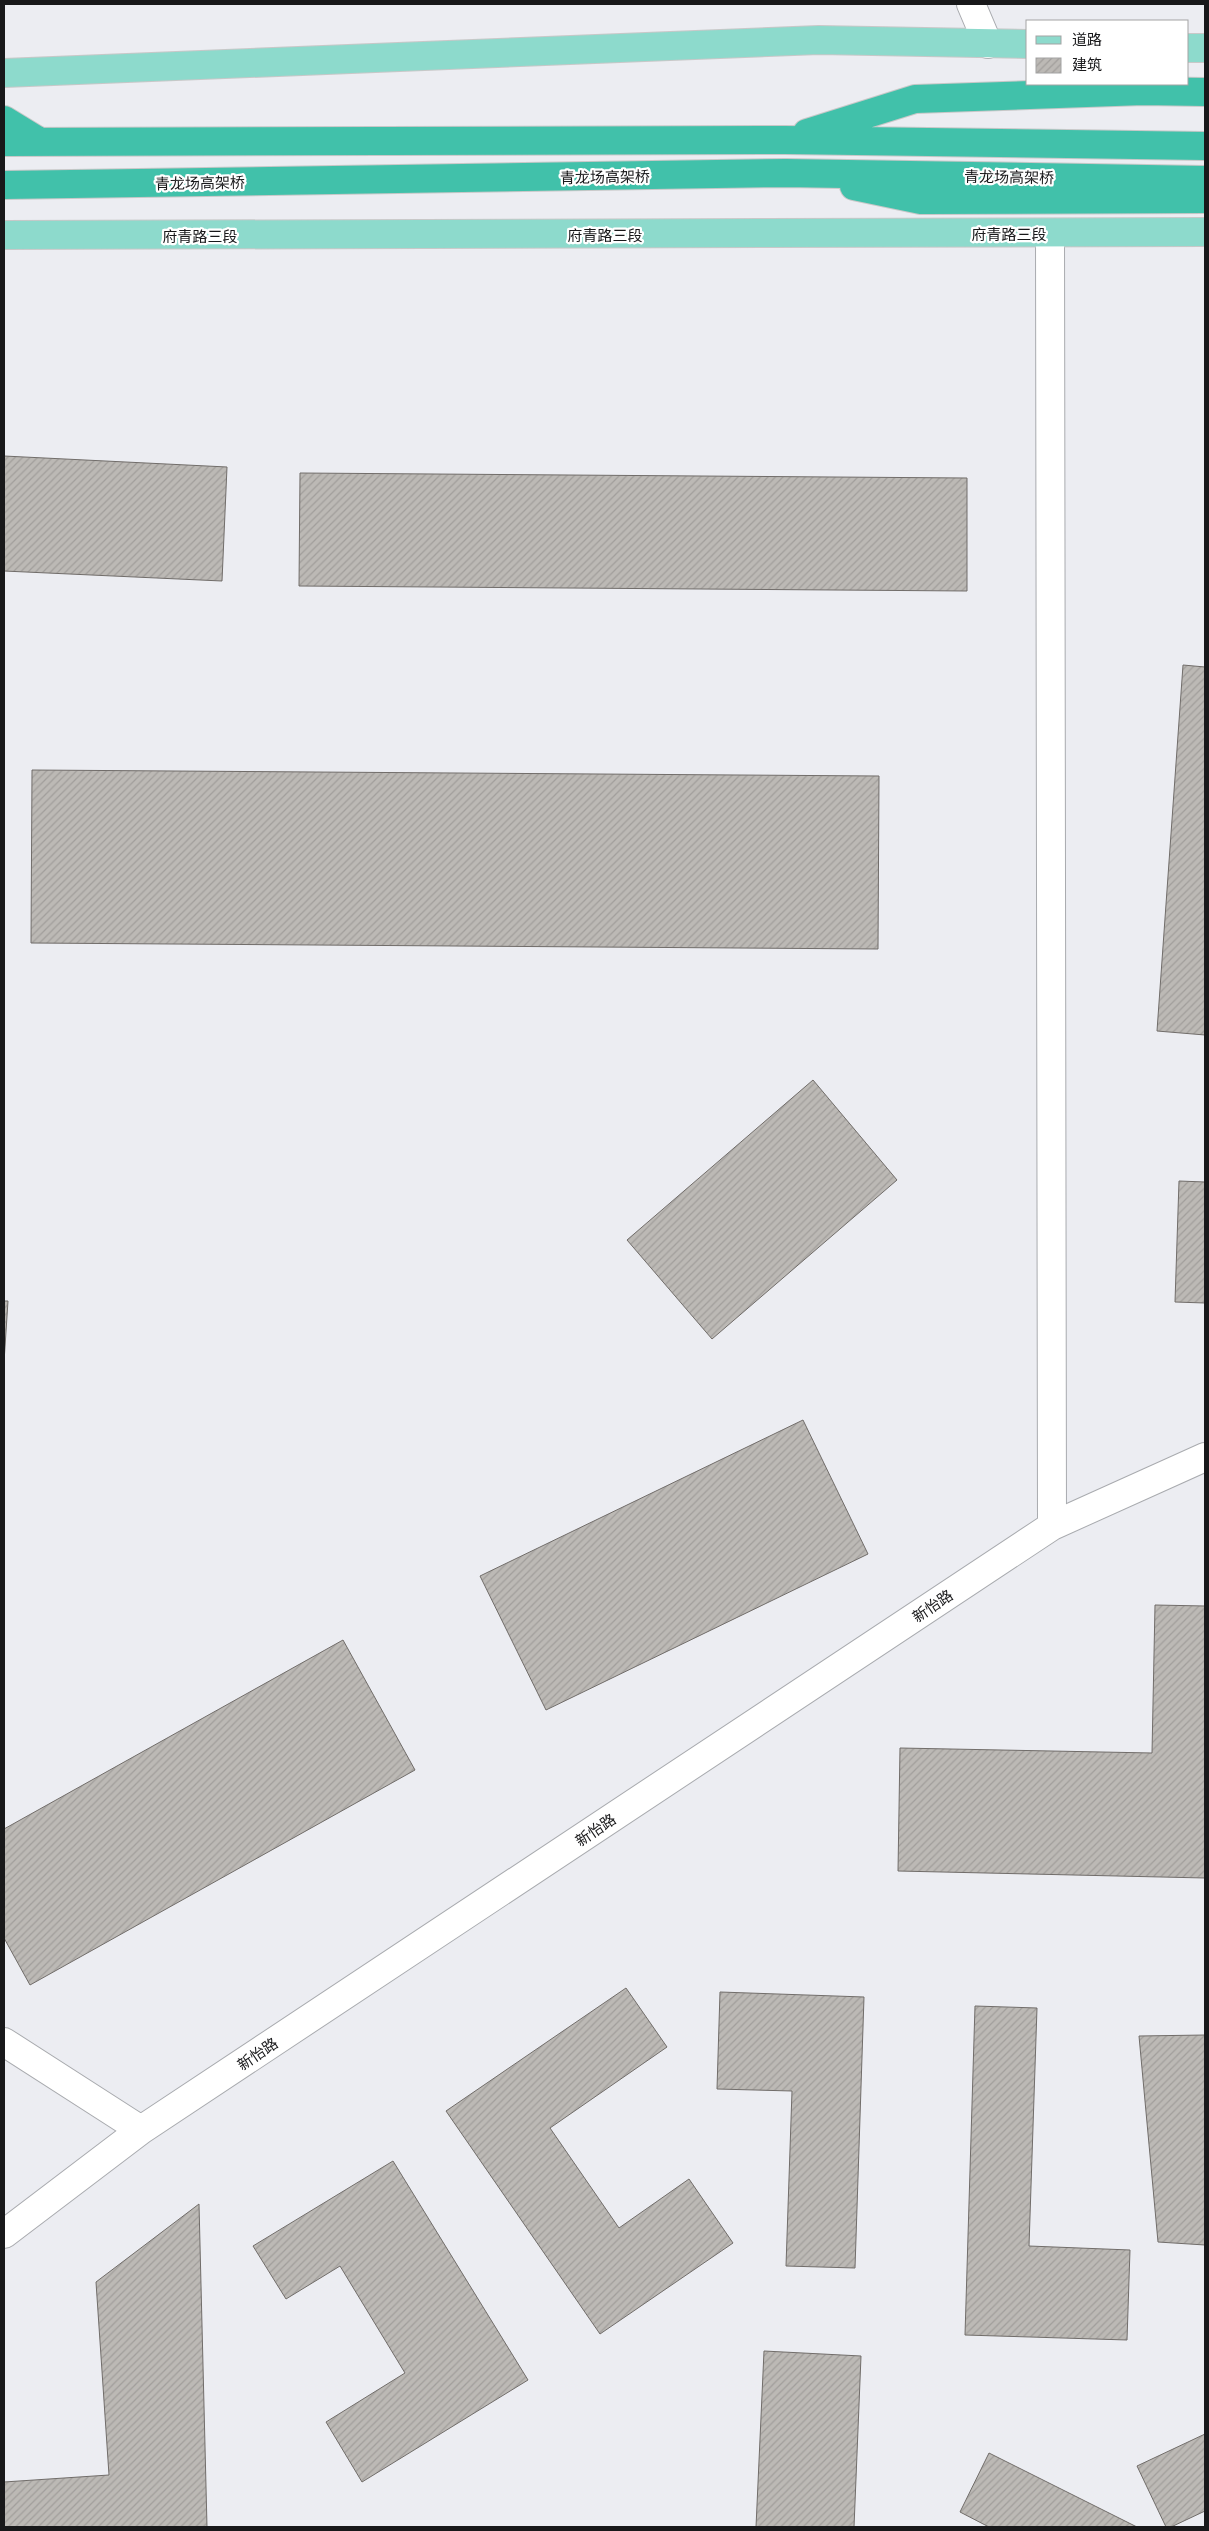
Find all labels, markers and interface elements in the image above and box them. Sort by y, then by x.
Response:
legend [1026,20,1189,85]
text: 道路 [1072,28,1102,49]
text: 建筑 [1072,53,1102,74]
street label: 青龙场高架桥 [560,165,650,187]
street label: 青龙场高架桥 [964,165,1054,187]
street label: 青龙场高架桥 [155,171,245,193]
street label: 府青路三段 [971,223,1047,244]
street label: 府青路三段 [567,224,643,245]
street label: 府青路三段 [162,225,238,246]
street label: 新怡路 [907,1584,957,1626]
street label: 新怡路 [570,1808,620,1850]
street label: 新怡路 [232,2032,282,2074]

